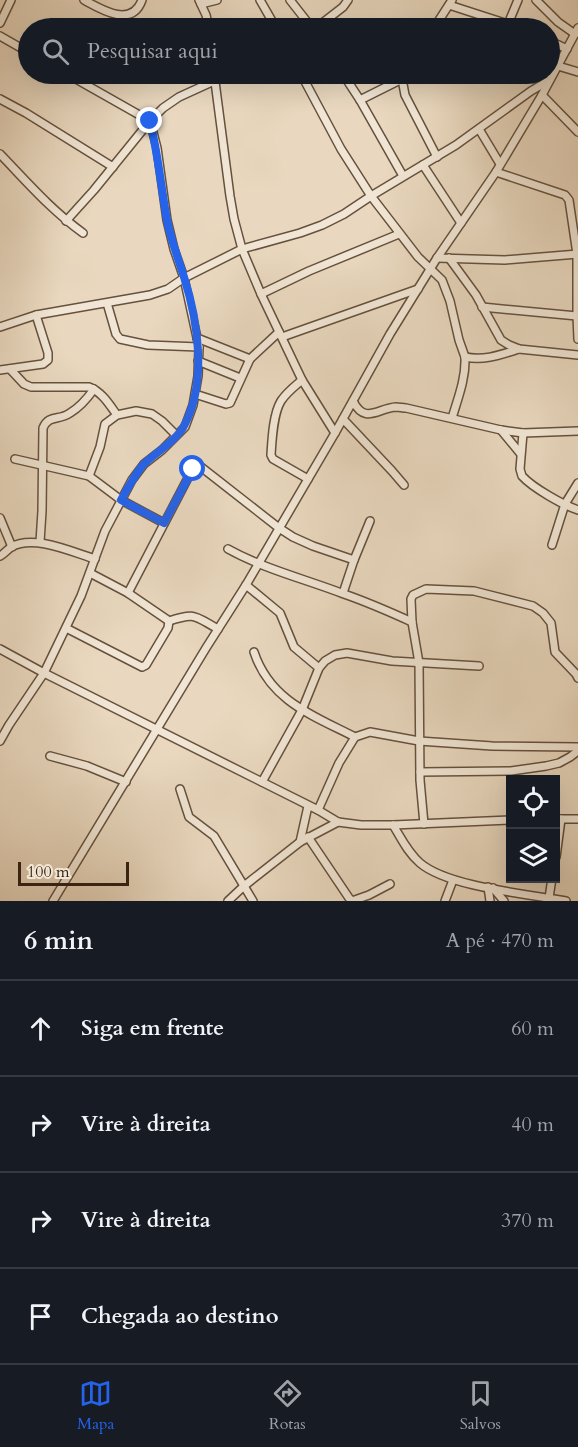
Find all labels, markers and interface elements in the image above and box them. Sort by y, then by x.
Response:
search box [18,18,560,84]
icon: search [39,35,72,68]
text: Pesquisar aqui [87,36,218,66]
route end [136,107,162,133]
route start [179,455,205,481]
map controls [506,775,560,883]
button: locate [506,775,560,829]
button: layers [506,829,560,883]
scale bar [18,859,129,886]
text: 100 m [27,861,69,883]
text: 6 min [24,923,93,958]
text: A pé · 470 m [446,927,554,954]
icon: ahead [24,1012,57,1045]
text: Siga em frente [81,1013,224,1043]
text: 60 m [511,1015,554,1042]
icon: right [24,1108,57,1141]
text: Vire à direita [81,1109,211,1139]
text: 40 m [511,1111,554,1138]
icon: right [24,1204,57,1237]
text: Vire à direita [81,1205,211,1235]
text: 370 m [501,1207,554,1234]
icon: arrive [24,1300,57,1333]
text: Chegada ao destino [81,1301,279,1331]
tab: Mapa [77,1377,114,1435]
tab: Rotas [269,1377,306,1435]
tab: Salvos [460,1377,501,1435]

